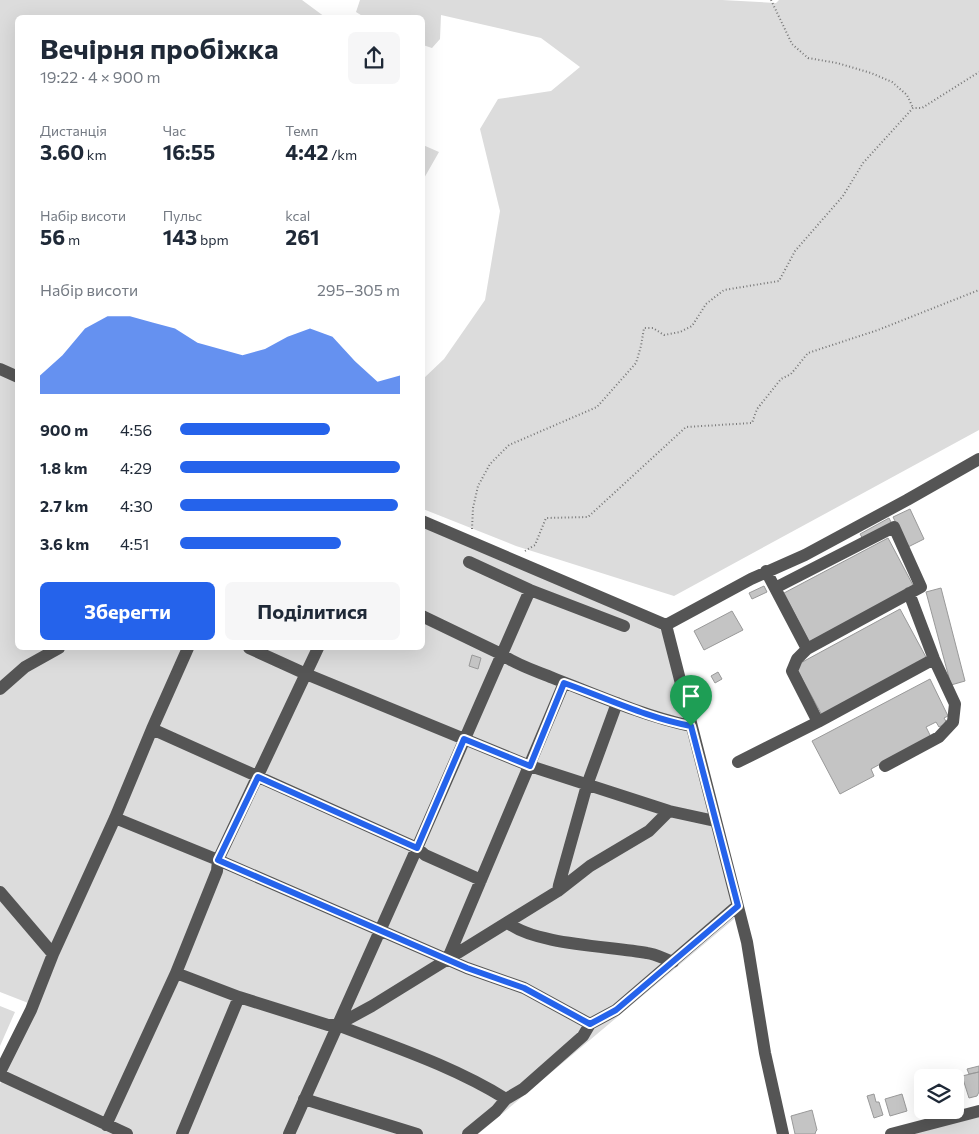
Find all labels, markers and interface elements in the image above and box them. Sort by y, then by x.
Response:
text: Вечірня пробіжка [40,31,279,65]
button: share [348,32,400,84]
text: 19:22 · 4 × 900 m [40,67,160,86]
text: Дистанція [40,122,107,139]
text: Час [163,122,186,139]
text: Темп [285,122,319,139]
text: 3.60 [40,139,84,164]
text: 16:55 [163,139,215,164]
text: 4:42 [285,139,328,164]
text: km [84,146,107,163]
text: /km [328,146,357,163]
text: Набір висоти [40,207,126,224]
text: Пульс [163,207,202,224]
text: kcal [285,207,310,224]
text: 56 [40,224,65,249]
text: 143 [163,224,197,249]
text: 261 [285,224,320,249]
text: m [65,231,80,248]
text: bpm [197,231,229,248]
text: Набір висоти [40,280,138,299]
text: 295–305 m [317,280,400,299]
text: 900 m [40,420,88,439]
text: 4:56 [120,420,152,439]
text: 1.8 km [40,458,87,477]
text: 4:29 [120,458,152,477]
text: 2.7 km [40,496,88,515]
text: 4:30 [120,496,153,515]
text: 3.6 km [40,534,89,553]
text: 4:51 [120,534,149,553]
button: Зберегти [40,582,215,640]
button: Поділитися [225,582,400,640]
pin [670,675,712,726]
icon: arrive [677,682,705,710]
map controls [914,1069,964,1119]
button: layers [914,1069,964,1119]

